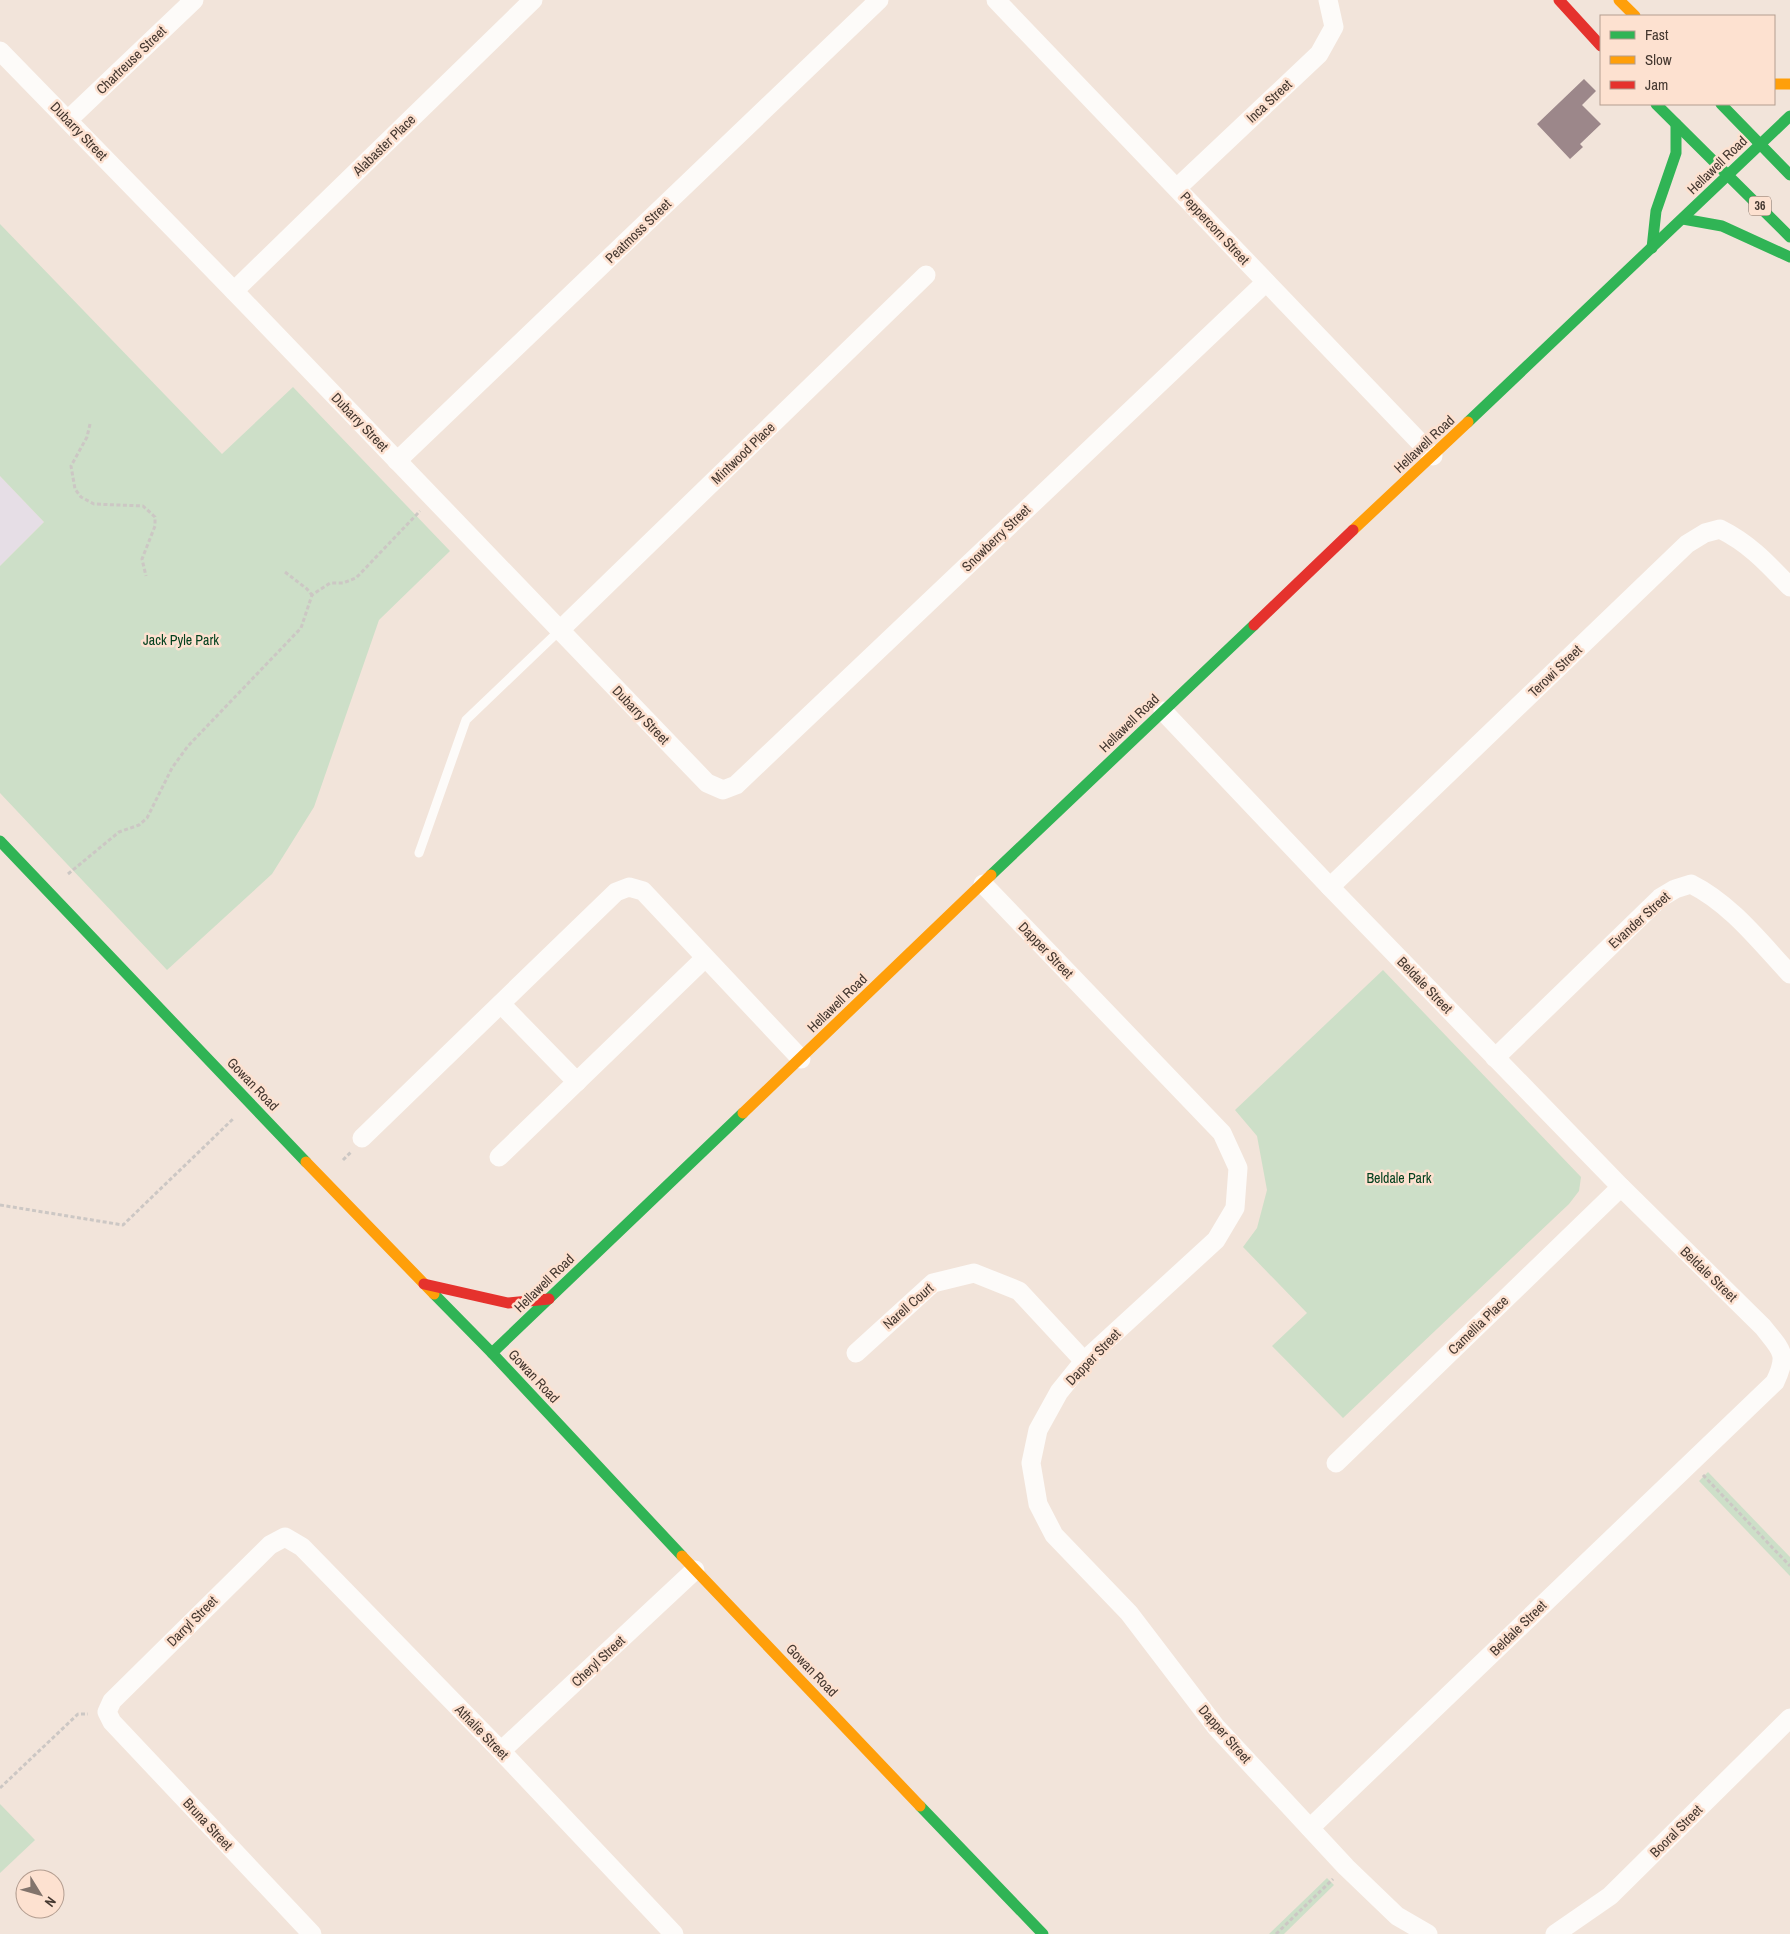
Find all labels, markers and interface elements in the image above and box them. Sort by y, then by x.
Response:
legend [1600,15,1775,105]
street label: Chartreuse Street [92,22,170,98]
text: Fast [1645,24,1669,45]
text: Slow [1645,49,1672,70]
text: Jam [1645,74,1668,95]
street label: Inca Street [1243,75,1295,127]
street label: Dubarry Street [47,98,111,164]
street label: Alabaster Place [348,111,419,180]
street label: Hellawell Road [1683,132,1751,198]
street label: Peppercorn Street [1177,188,1253,268]
street label: Peatmoss Street [601,195,675,267]
road number: 36 [1749,197,1771,216]
street label: Dubarry Street [328,389,392,455]
street label: Hellawell Road [1390,411,1458,477]
street label: Mintwood Place [707,418,779,488]
street label: Snowberry Street [958,501,1034,575]
park label: Jack Pyle Park [143,631,219,649]
street label: Terowi Street [1524,641,1586,701]
street label: Dubarry Street [609,682,673,748]
street label: Hellawell Road [1095,690,1163,756]
street label: Evander Street [1605,888,1673,952]
street label: Dapper Street [1015,918,1077,982]
street label: Beldale Street [1393,953,1457,1017]
street label: Hellawell Road [803,970,871,1036]
street label: Gowan Road [223,1054,283,1114]
park label: Beldale Park [1366,1169,1432,1187]
street label: Beldale Street [1677,1242,1741,1306]
street label: Hellawell Road [510,1250,578,1316]
street label: Narell Court [879,1279,937,1333]
street label: Camellia Place [1444,1292,1512,1358]
street label: Dapper Street [1062,1325,1124,1389]
street label: Gowan Road [505,1345,563,1407]
street label: Darryl Street [163,1592,221,1650]
street label: Beldale Street [1486,1596,1550,1660]
street label: Cheryl Street [567,1632,629,1690]
street label: Gowan Road [782,1640,842,1700]
street label: Athalie Street [451,1700,513,1763]
street label: Dapper Street [1195,1701,1255,1767]
street label: Bruna Street [179,1794,237,1854]
street label: Booral Street [1646,1801,1706,1861]
north arrow [15,1869,65,1919]
text: N [41,1893,60,1911]

